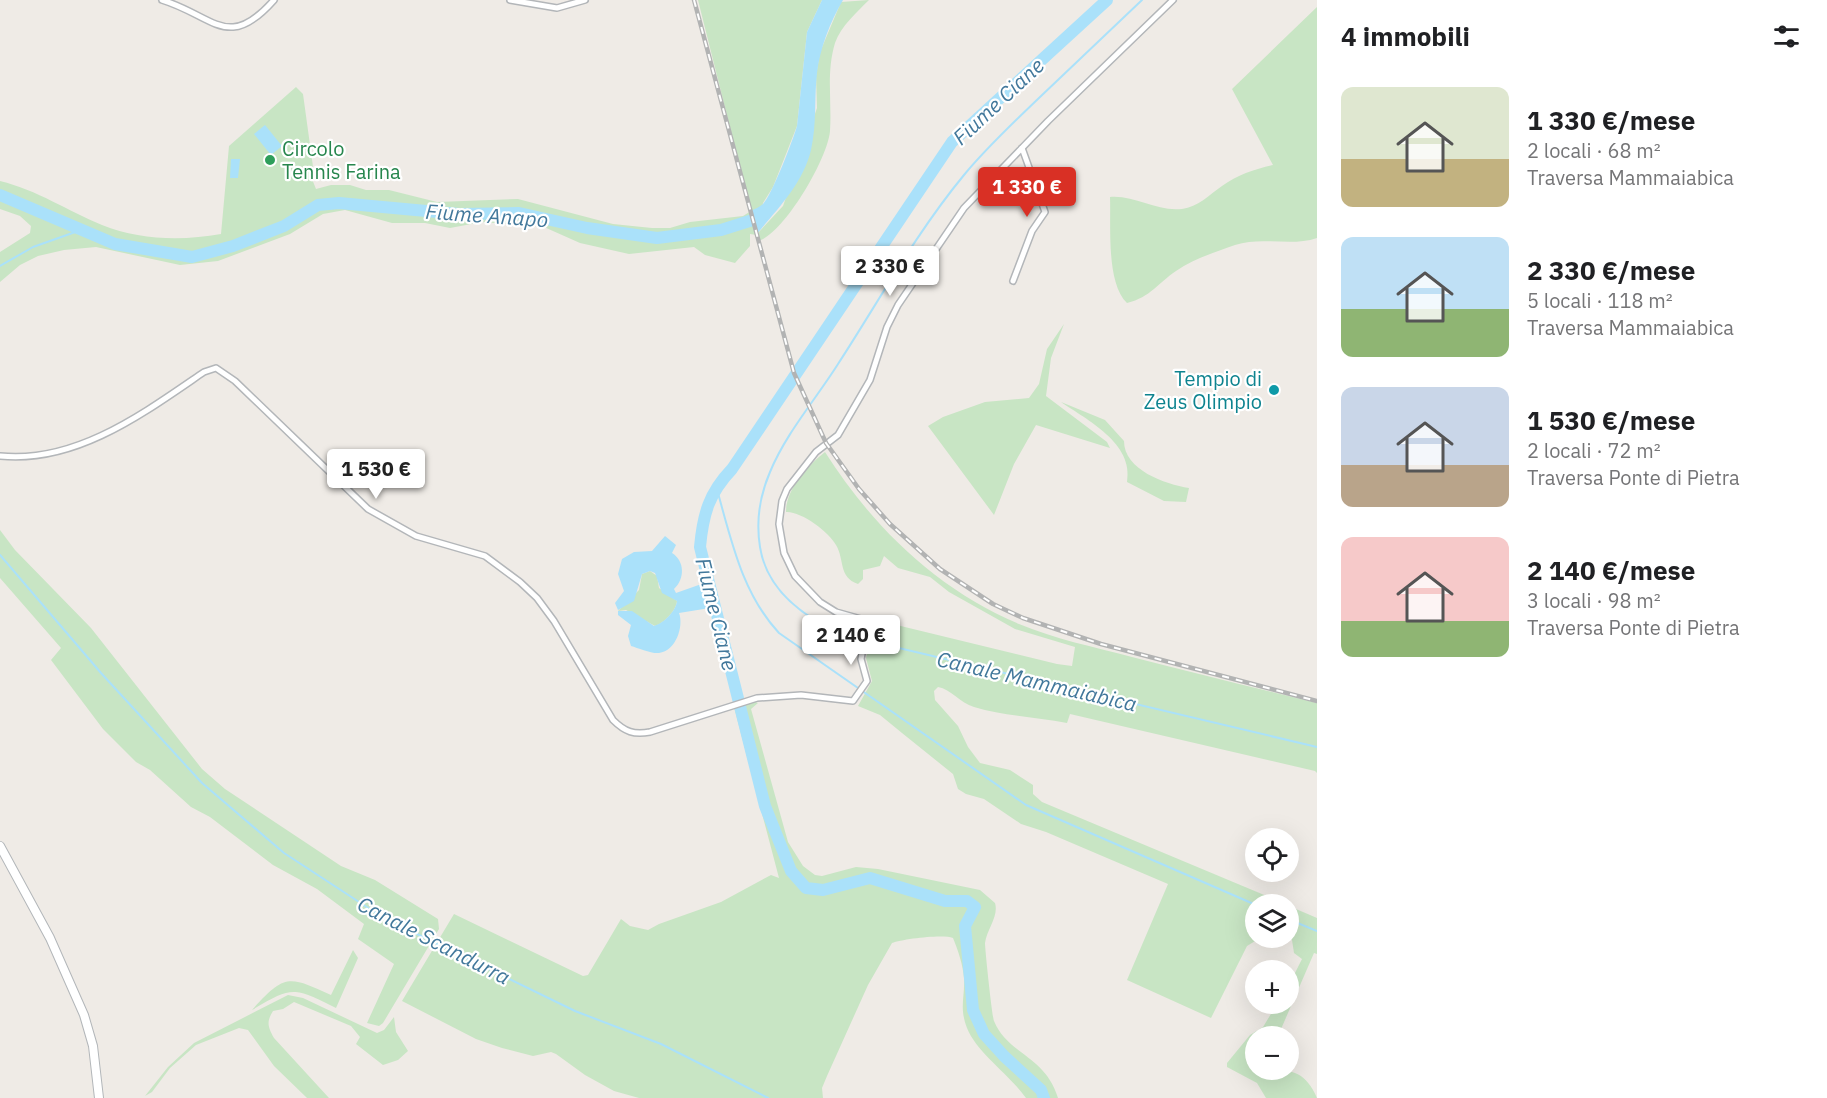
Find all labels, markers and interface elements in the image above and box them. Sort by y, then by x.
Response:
text: 4 immobili [1341,19,1470,53]
icon: filters [1770,20,1803,53]
water label: Fiume Ciane [946,51,1050,151]
text: 1 330 €/mese [1527,103,1695,137]
icon: home [1389,111,1461,183]
place label: Circolo Tennis Farina [282,135,401,185]
text: 2 locali · 68 m² [1527,137,1661,164]
marker: Circolo Tennis Farina [263,153,277,167]
text: Traversa Mammaiabica [1527,164,1734,191]
pin: 1 330 € [972,167,1082,218]
text: 1 330 € [992,173,1062,200]
water label: Fiume Anapo [425,197,549,233]
pin: 2 330 € [835,246,945,297]
text: 2 330 € [855,252,925,279]
text: 2 330 €/mese [1527,253,1695,287]
icon: home [1389,261,1461,333]
text: 5 locali · 118 m² [1527,287,1673,314]
text: Traversa Mammaiabica [1527,314,1734,341]
place label: Tempio di Zeus Olimpio [1144,365,1262,415]
marker: Tempio di Zeus Olimpio [1267,383,1281,397]
text: 1 530 €/mese [1527,403,1695,437]
icon: home [1389,411,1461,483]
text: 2 locali · 72 m² [1527,437,1661,464]
pin: 1 530 € [321,449,431,500]
text: 1 530 € [341,455,411,482]
text: Traversa Ponte di Pietra [1527,464,1740,491]
text: 2 140 €/mese [1527,553,1695,587]
water label: Fiume Ciane [689,555,745,674]
icon: home [1389,561,1461,633]
text: 3 locali · 98 m² [1527,587,1661,614]
text: Traversa Ponte di Pietra [1527,614,1740,641]
pin: 2 140 € [796,615,906,666]
text: 2 140 € [816,621,886,648]
water label: Canale Mammaiabica [934,644,1140,718]
map controls [1245,828,1299,1080]
button: locate [1245,828,1299,882]
water label: Canale Scandurra [353,889,515,991]
button: layers [1245,894,1299,948]
button: + [1245,960,1299,1014]
button: − [1245,1026,1299,1080]

